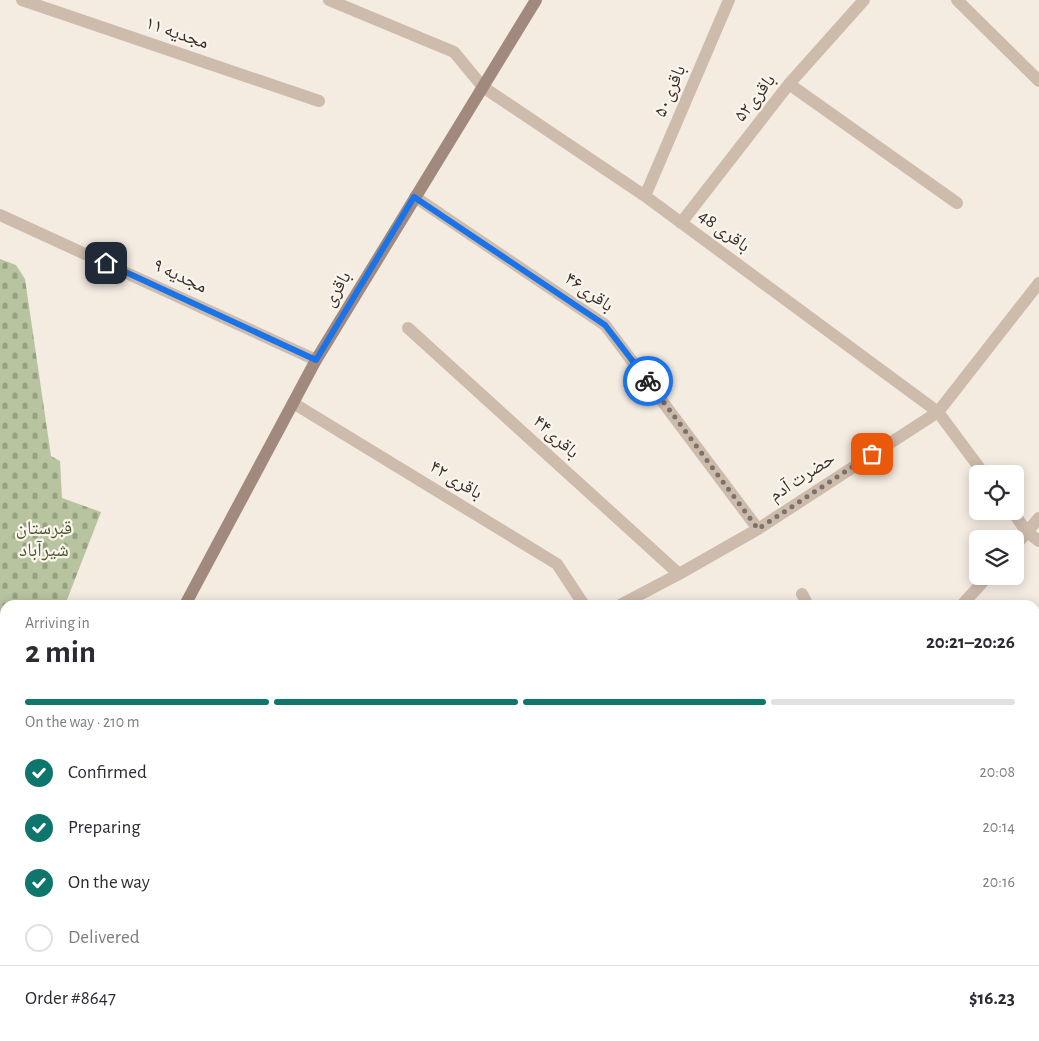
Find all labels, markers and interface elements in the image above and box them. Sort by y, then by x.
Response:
street label: مجدیه ۱۱ [143,13,211,53]
street label: باقری۵۰ [651,62,690,120]
street label: باقری۵۲ [731,71,780,126]
street label: باقری 48 [694,206,753,257]
pin [85,242,127,284]
icon: home [92,249,120,277]
street label: مجدیه ۹ [150,255,210,297]
street label: باقری [319,268,356,310]
street label: باقری۴۶ [561,269,617,316]
courier [623,356,673,406]
icon: bike [634,367,662,395]
street label: باقری۴۴ [529,412,583,463]
pin [851,433,893,475]
icon: bag [858,440,886,468]
street label: حضرت آدم [765,448,840,508]
street label: باقری ۴۲ [426,457,486,504]
map controls [969,465,1024,585]
button: locate [969,465,1024,520]
park label: قبرستان شیرآباد [16,519,72,561]
button: layers [969,530,1024,585]
text: Arriving in [25,615,90,631]
text: 20:21–20:26 [926,633,1015,652]
text: 2 min [25,636,96,668]
text: On the way · 210 m [25,714,140,730]
icon: check [25,759,53,787]
text: Confirmed [68,763,147,782]
text: 20:08 [980,764,1015,780]
icon: check [25,814,53,842]
text: Preparing [68,818,141,837]
text: 20:14 [982,819,1015,835]
icon: check [25,869,53,897]
text: On the way [68,873,150,892]
text: 20:16 [983,874,1015,890]
text: Delivered [68,928,140,947]
text: Order #8647 [25,989,116,1008]
text: $16.23 [969,989,1015,1008]

